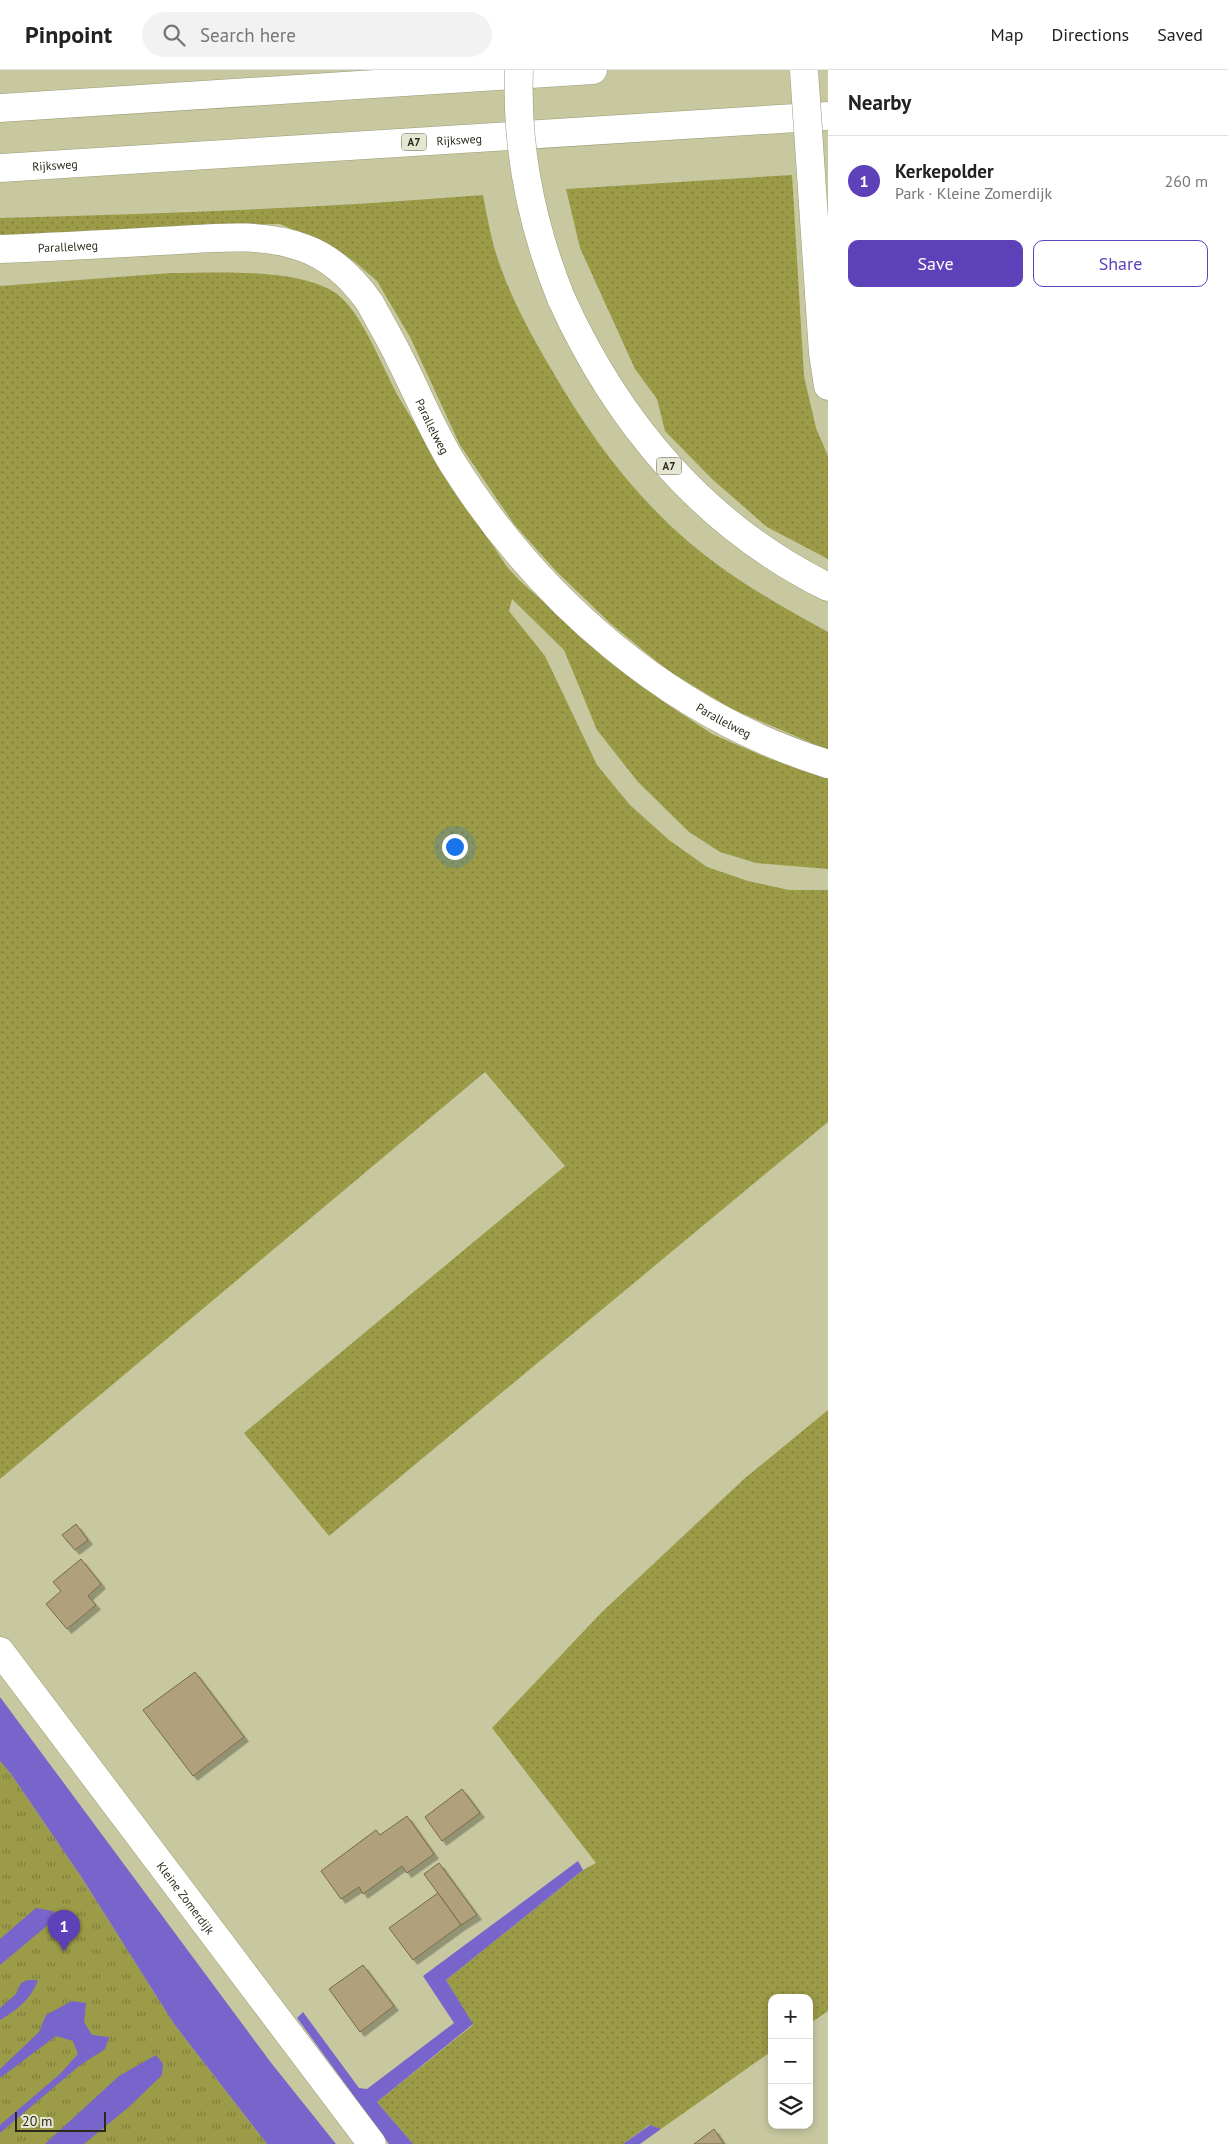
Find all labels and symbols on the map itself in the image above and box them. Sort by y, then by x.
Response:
street label: Rijksweg [436,130,482,148]
road number: A7 [402,134,426,150]
street label: Rijksweg [32,156,78,173]
street label: Parallelweg [37,237,98,255]
street label: Parallelweg [413,396,453,457]
road number: A7 [656,458,682,474]
street label: Parallelweg [694,699,754,741]
your location [442,834,468,860]
street label: Kleine Zomerdijk [154,1858,218,1937]
pin: 1 [48,1910,80,1951]
scale bar [15,2109,106,2132]

